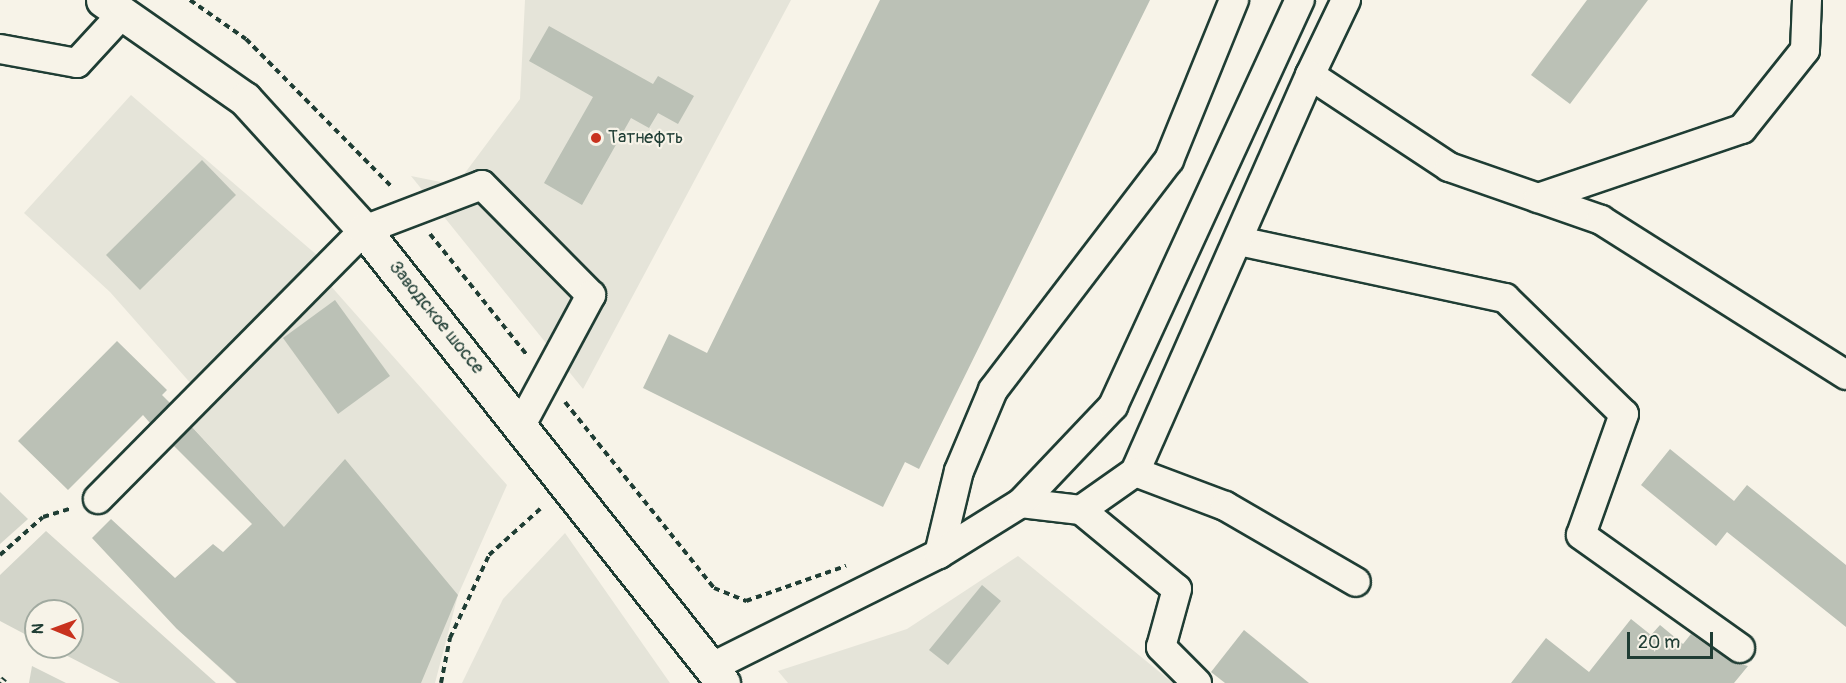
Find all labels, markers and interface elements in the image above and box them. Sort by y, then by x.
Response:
place label: Татнефть [608,127,683,149]
marker: Татнефть [589,131,603,145]
street label: Заводское шоссе [384,257,488,379]
north arrow [24,599,84,659]
scale bar [1630,620,1716,658]
text: N [28,623,48,634]
text: 20 m [1638,631,1680,654]

